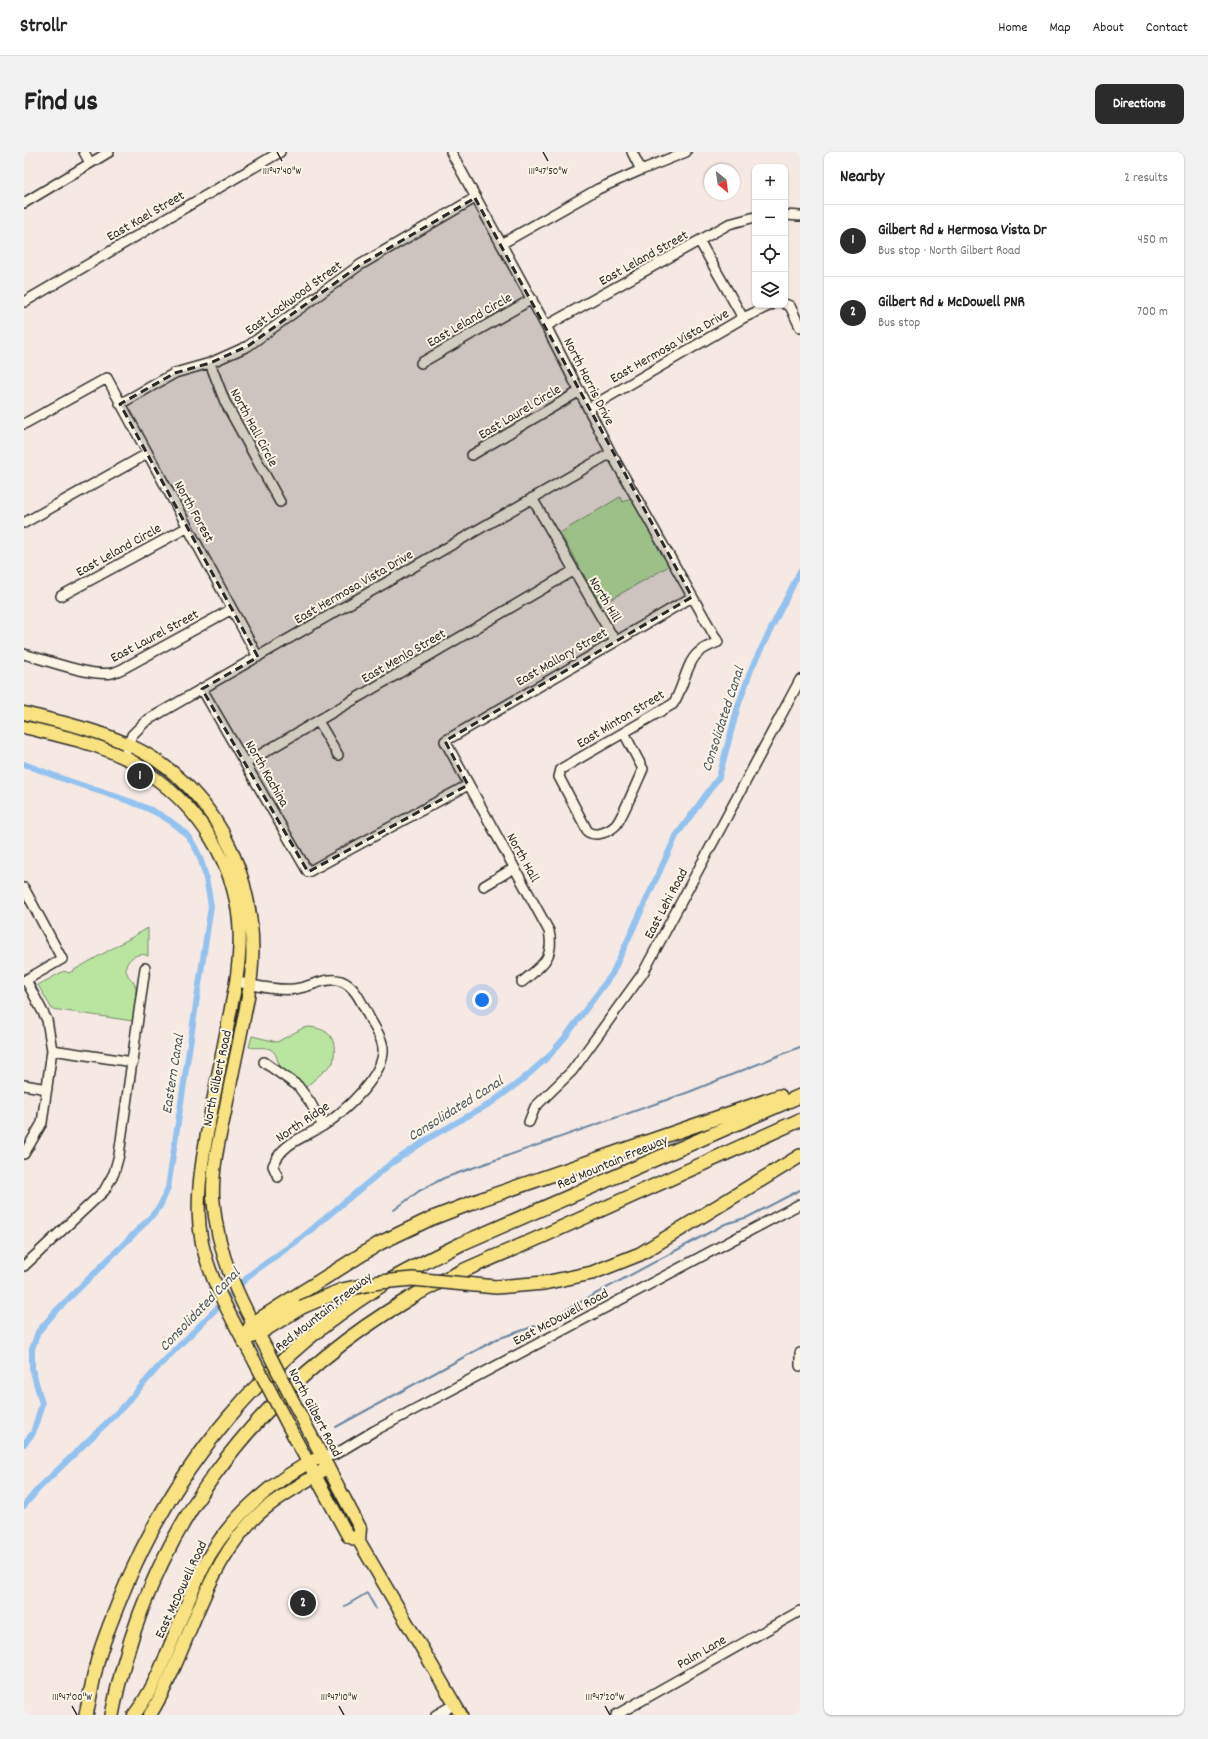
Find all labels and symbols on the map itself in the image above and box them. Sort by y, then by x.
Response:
north arrow [704,164,740,200]
text: 111°47'40"W [263,165,302,179]
text: 111°47'50"W [528,165,568,179]
street label: East Kael Street [103,186,189,247]
street label: East Leland Street [596,226,692,292]
street label: East Lockwood Street [241,257,347,341]
street label: East Leland Circle [424,288,516,353]
street label: East Hermosa Vista Drive [607,304,733,389]
street label: North Harris Drive [558,335,619,429]
street label: East Laurel Circle [475,380,565,445]
street label: North Hall Circle [224,385,282,471]
street label: North Forest [168,477,218,547]
street label: East Leland Circle [73,519,165,583]
street label: East Hermosa Vista Drive [291,545,417,630]
street label: North Hill [583,574,626,627]
street label: East Laurel Street [107,605,203,668]
street label: East Mallory Street [512,623,612,692]
street label: East Menlo Street [358,624,450,689]
water label: Consolidated Canal [697,663,752,775]
street label: East Minton Street [573,686,669,754]
street label: North Kachina [239,737,294,811]
pin: 1 [127,761,153,791]
street label: North Hall [501,830,544,887]
street label: East Lehi Road [640,865,694,943]
your location [472,990,492,1010]
street label: North Gilbert Road [198,1028,238,1128]
water label: Eastern Canal [157,1032,191,1116]
water label: Consolidated Canal [404,1071,509,1148]
street label: North Ridge [272,1097,334,1148]
street label: Red Mountain Freeway [554,1130,672,1195]
water label: Consolidated Canal [155,1263,247,1357]
street label: Red Mountain Freeway [271,1268,377,1357]
street label: East McDowell Road [510,1284,612,1351]
street label: North Gilbert Road [282,1365,346,1461]
street label: East McDowell Road [150,1538,213,1642]
pin: 2 [290,1588,316,1618]
street label: Palm Lane [674,1631,730,1675]
text: 111°47'00"W [52,1691,92,1705]
text: 111°47'10"W [321,1691,358,1705]
text: 111°47'20"W [586,1691,625,1705]

